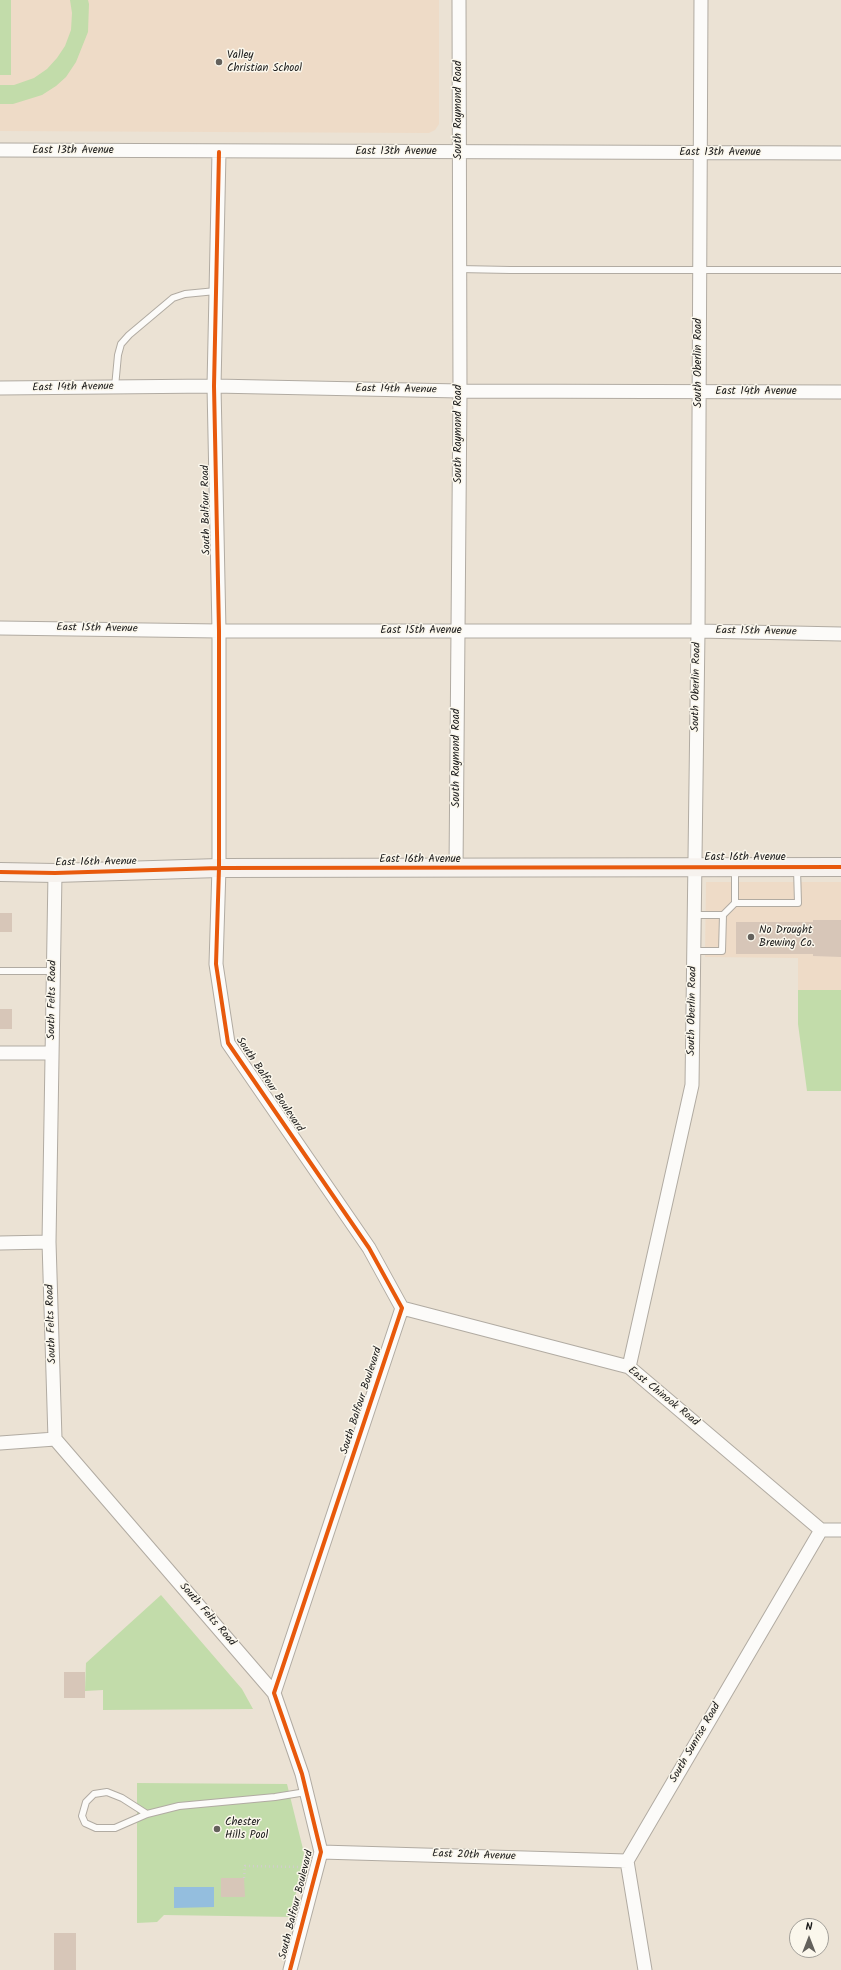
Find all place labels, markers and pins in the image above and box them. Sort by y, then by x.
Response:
place label: Valley Christian School [227,49,302,75]
marker: Valley Christian School [214,57,224,67]
place label: No Drought Brewing Co. [759,924,814,950]
marker: No Drought Brewing Co. [746,932,756,942]
place label: Chester Hills Pool [225,1816,268,1842]
marker: Chester Hills Pool [212,1824,222,1834]

